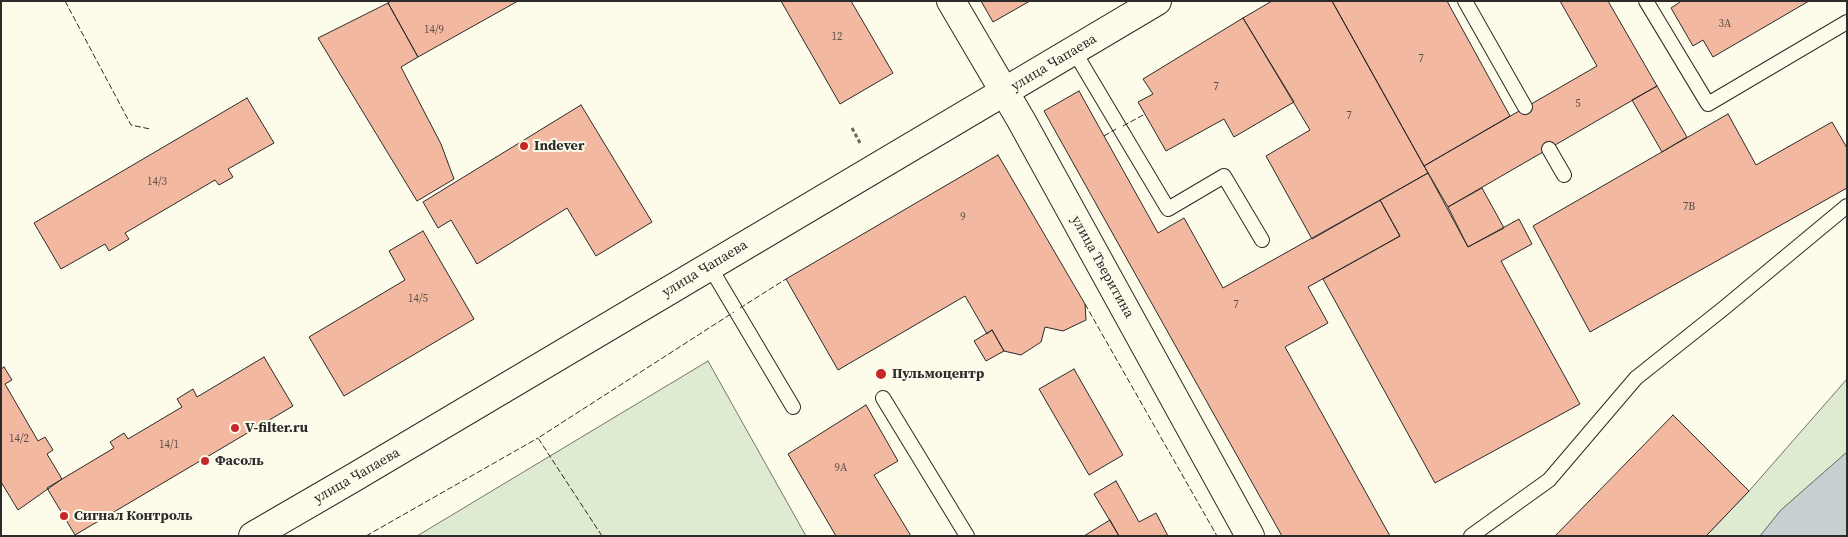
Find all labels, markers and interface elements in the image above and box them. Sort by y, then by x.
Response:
house number: 3А [1719,17,1731,31]
house number: 14/9 [424,23,444,37]
house number: 12 [832,30,842,44]
street label: улица Чапаева [1008,31,1100,95]
house number: 7 [1418,52,1424,66]
house number: 7 [1213,80,1219,94]
house number: 5 [1575,97,1581,111]
house number: 7 [1346,109,1352,123]
place label: Indever [534,138,584,154]
marker: Indever [518,140,530,152]
house number: 14/3 [147,175,167,189]
house number: 7В [1683,200,1695,214]
house number: 9 [960,210,966,224]
street label: улица Тверитина [1067,213,1137,321]
street label: улица Чапаева [659,237,751,301]
house number: 14/5 [408,292,428,306]
house number: 7 [1233,298,1239,312]
place label: Пульмоцентр [892,366,984,382]
marker: Пульмоцентр [874,367,888,381]
place label: V-filter.ru [245,420,308,436]
marker: V-filter.ru [229,422,241,434]
house number: 14/2 [9,432,29,446]
house number: 14/1 [159,438,179,452]
street label: улица Чапаева [311,445,403,507]
place label: Фасоль [215,453,264,469]
marker: Фасоль [199,455,211,467]
house number: 9А [835,461,847,475]
place label: Сигнал Контроль [74,508,192,524]
marker: Сигнал Контроль [58,510,70,522]

